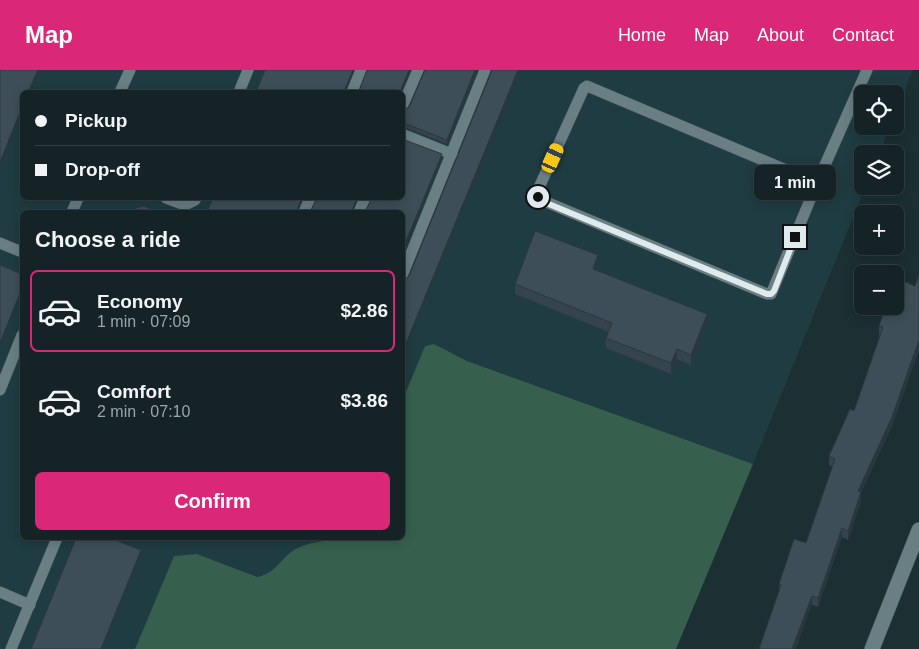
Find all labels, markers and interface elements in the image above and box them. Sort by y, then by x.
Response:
text: Map [25,21,73,48]
text: Home [618,25,666,45]
text: Map [694,25,729,45]
text: About [757,25,804,45]
text: Contact [832,25,894,45]
map controls [854,85,904,315]
button: locate [854,85,904,135]
text: Pickup [65,110,127,131]
car [540,141,565,175]
button: layers [854,145,904,195]
text: Drop-off [65,159,140,180]
callout: 1 min [754,164,836,200]
text: 1 min [774,174,816,191]
route start [527,186,549,208]
button: + [854,205,904,255]
route end [784,226,806,248]
text: Choose a ride [35,227,180,252]
button: − [854,265,904,315]
icon: car [37,289,82,334]
text: Economy [97,291,183,312]
text: $2.86 [340,300,388,321]
text: 1 min · 07:09 [97,313,190,330]
icon: car [37,379,82,424]
text: Comfort [97,381,171,402]
text: $3.86 [340,390,388,411]
text: 2 min · 07:10 [97,403,190,420]
button: Confirm [35,472,390,530]

